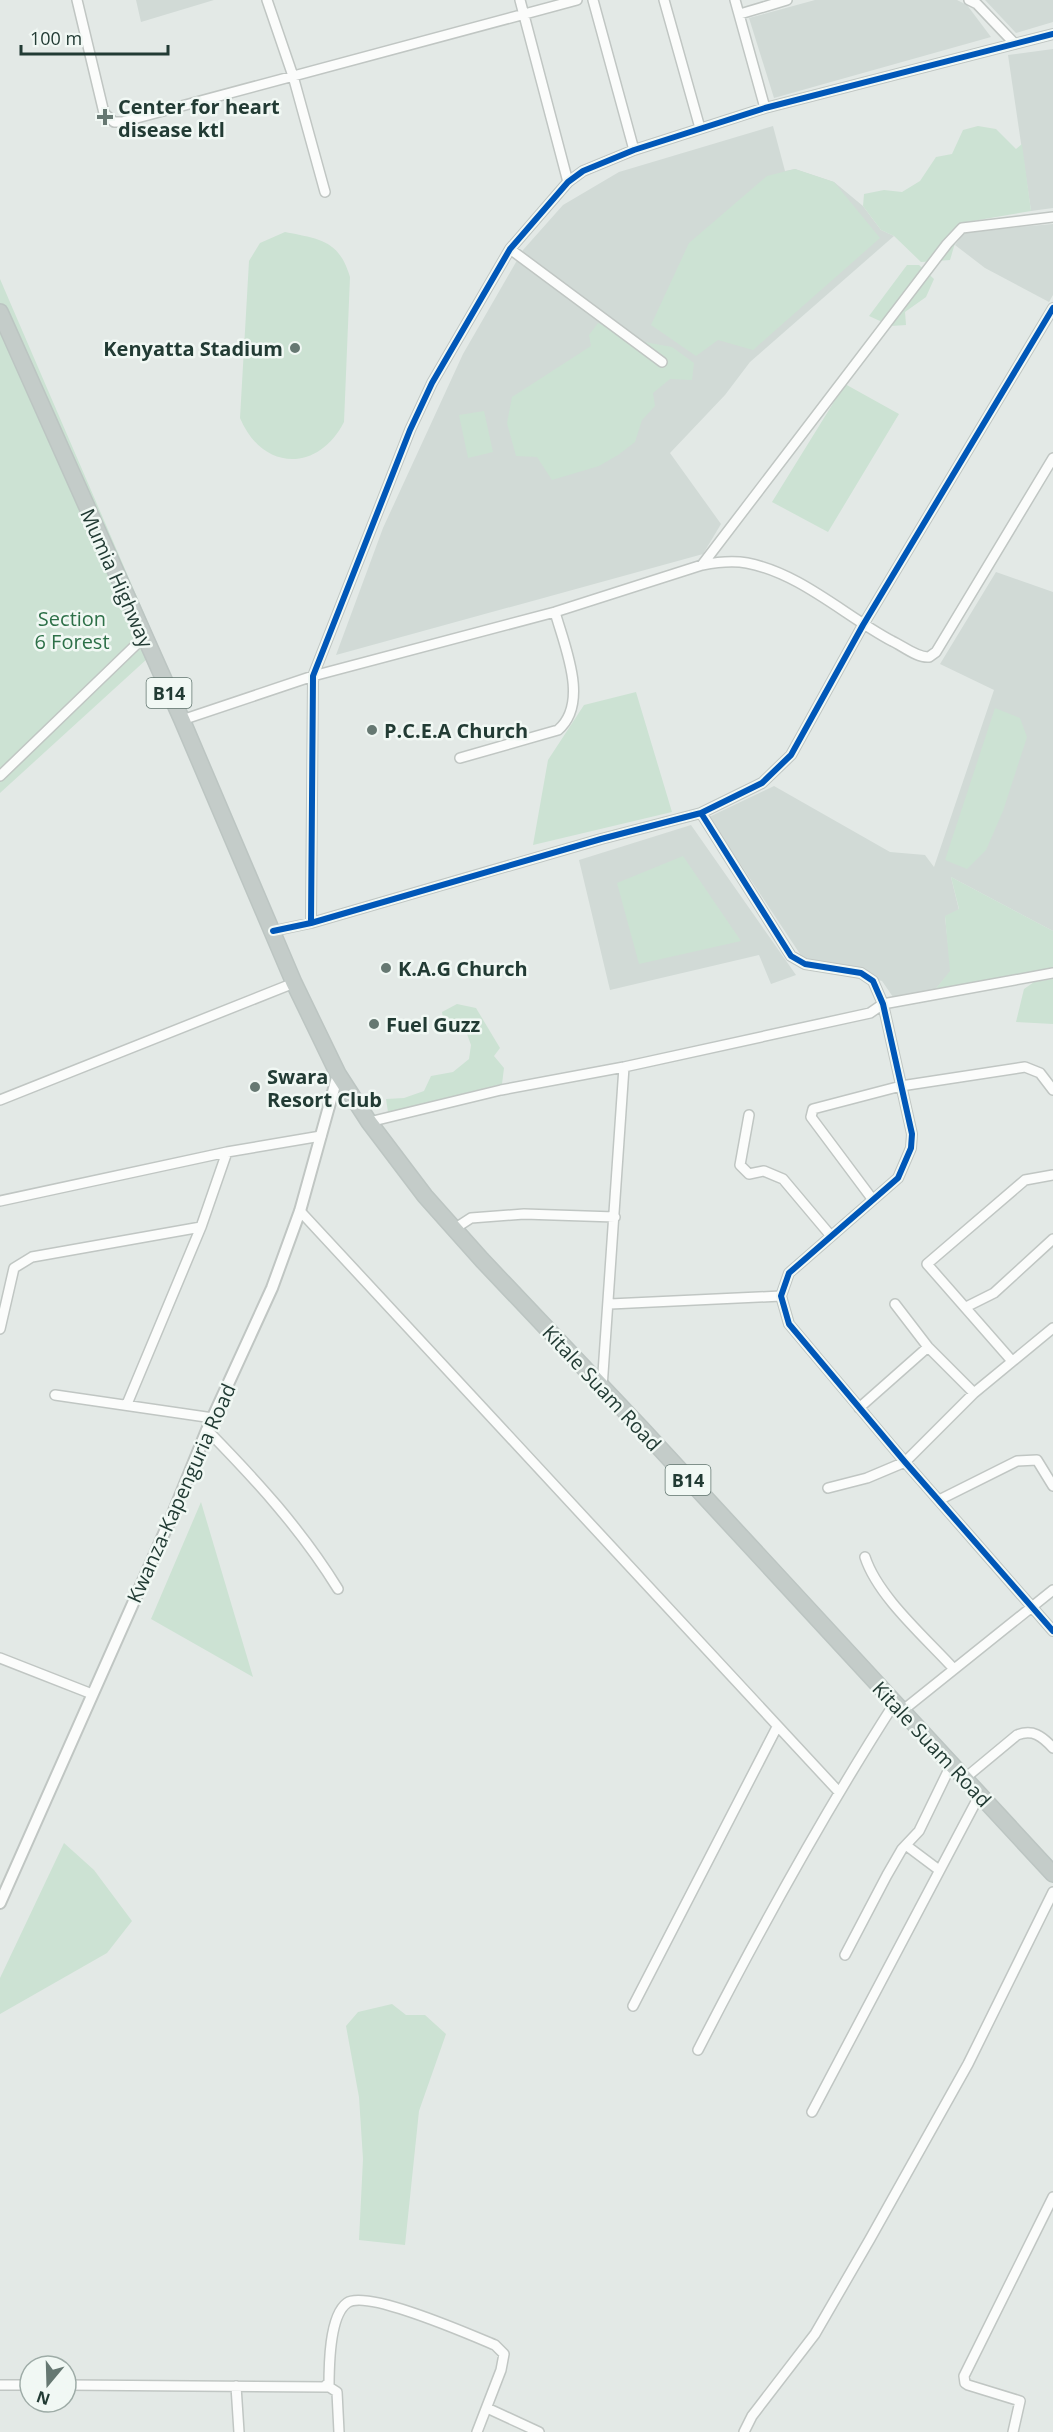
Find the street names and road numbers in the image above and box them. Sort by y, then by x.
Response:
street label: Mumia Highway [74,504,160,653]
road number: B14 [146,678,192,708]
street label: Kitale Suam Road [537,1319,667,1457]
street label: Kwanza-Kapenguria Road [120,1379,242,1607]
road number: B14 [666,1465,710,1495]
street label: Kitale Suam Road [867,1675,997,1813]

